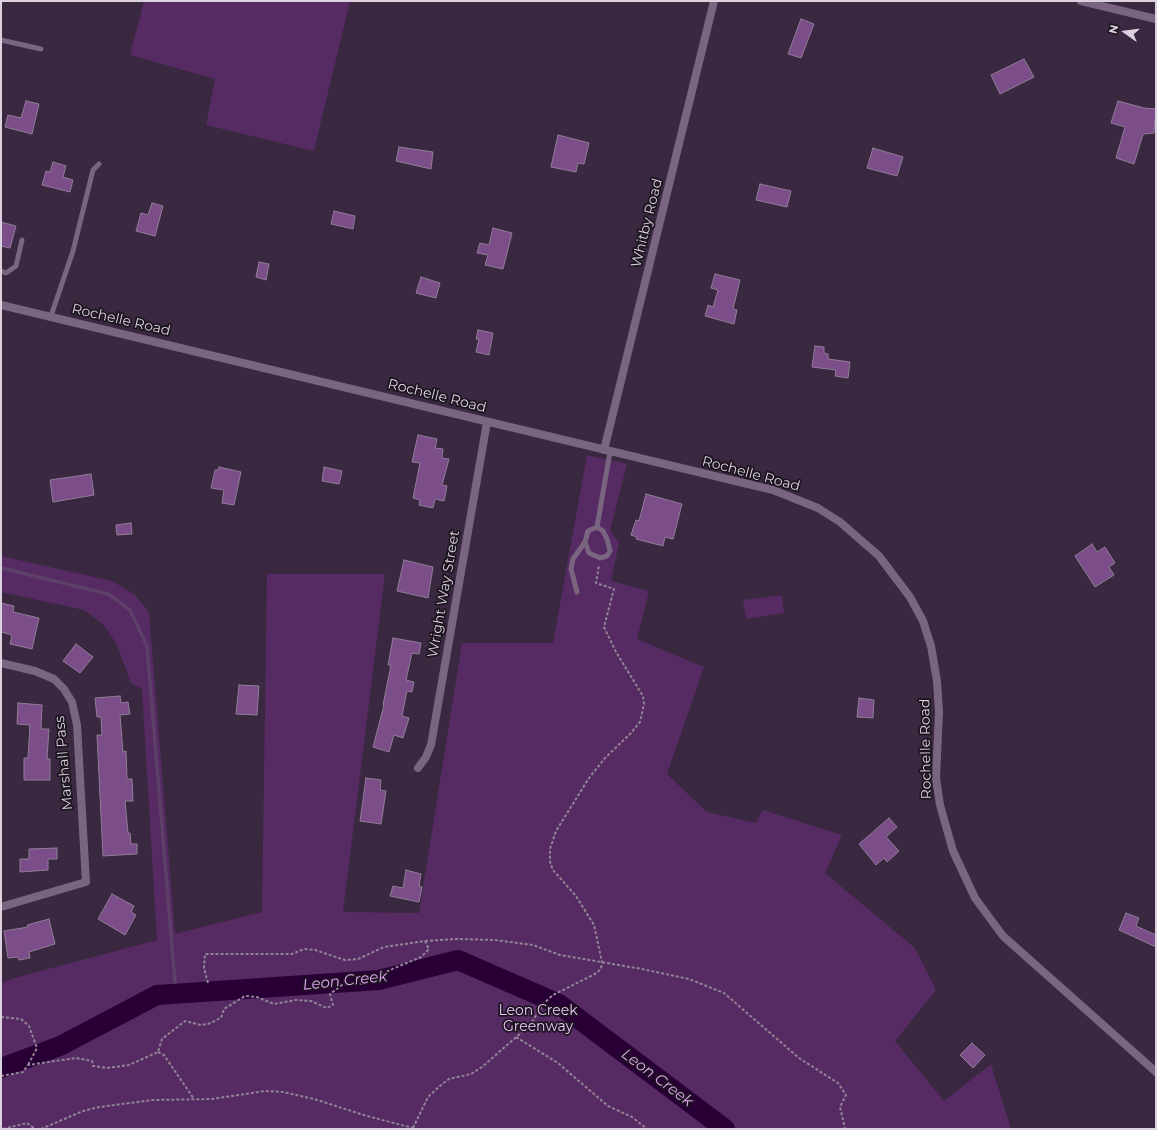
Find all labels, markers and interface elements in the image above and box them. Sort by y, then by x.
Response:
north arrow [1105,12,1145,52]
text: N [1105,23,1121,35]
street label: Whitby Road [628,177,666,269]
street label: Rochelle Road [70,300,172,340]
street label: Rochelle Road [386,376,488,416]
street label: Rochelle Road [700,453,802,495]
street label: Wright Way Street [425,529,463,659]
street label: Rochelle Road [917,698,935,800]
street label: Marshall Pass [52,715,76,811]
water label: Leon Creek [302,968,388,994]
park label: Leon Creek Greenway [498,1003,578,1036]
water label: Leon Creek [618,1045,696,1111]

